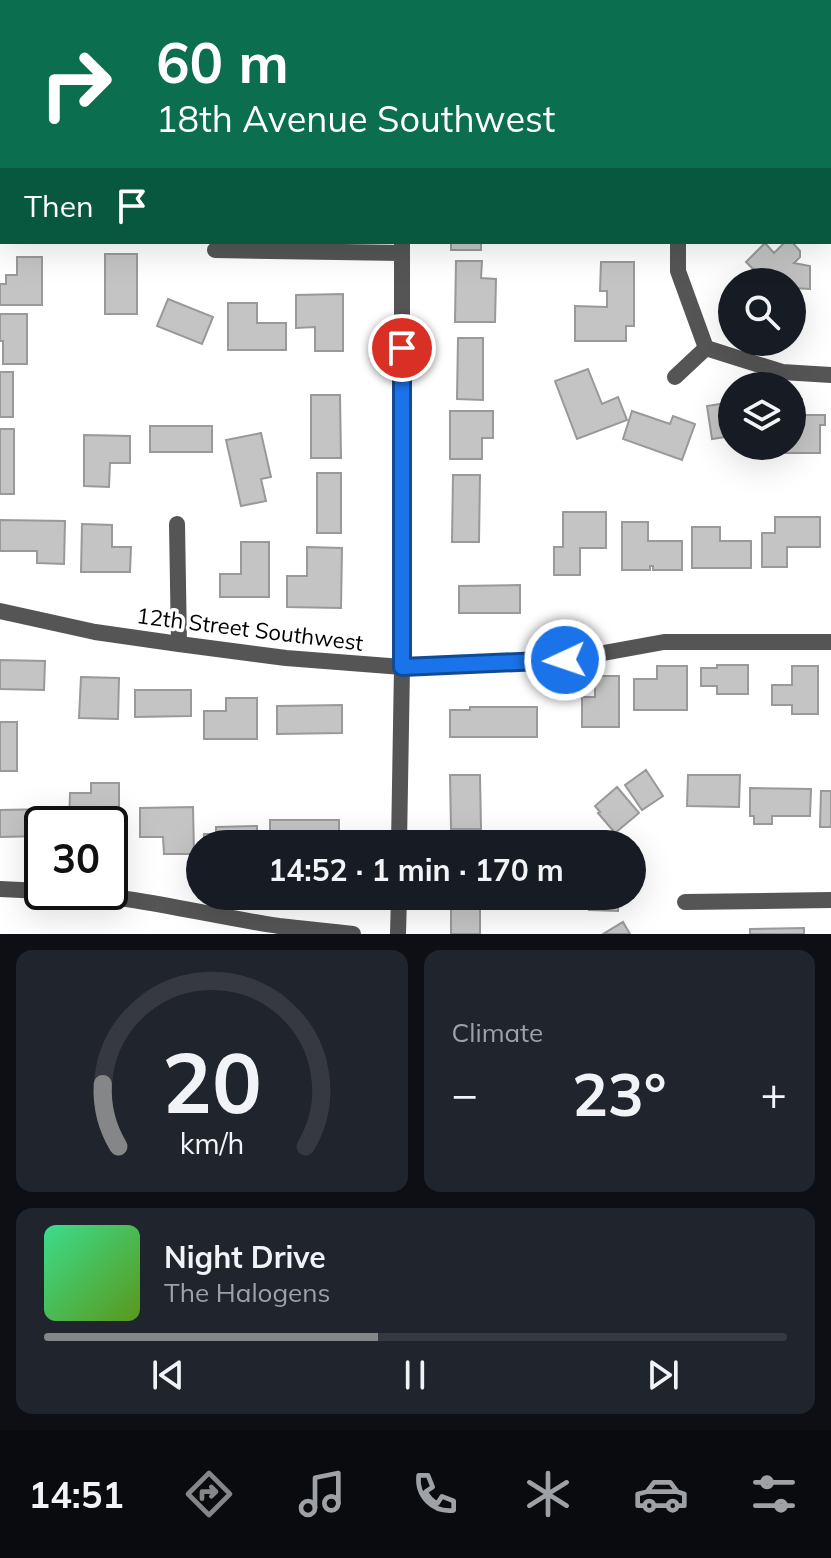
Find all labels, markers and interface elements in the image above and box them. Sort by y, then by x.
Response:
text: 60 m [156,27,289,97]
icon: right [24,32,128,136]
text: 18th Avenue Southwest [156,96,555,141]
icon: arrive [110,184,154,228]
text: Then [24,187,94,225]
map controls [718,268,806,460]
button: search [718,268,806,356]
pin [368,314,436,382]
icon: arrive [380,326,424,370]
button: layers [718,372,806,460]
street label: 12th Street Southwest [135,601,365,657]
position arrow [523,618,607,702]
speed limit sign: 30 [24,806,128,910]
text: 14:52 · 1 min · 170 m [268,851,564,889]
text: Climate [452,1016,543,1049]
text: 20 [162,1029,262,1134]
text: 23° [572,1056,667,1131]
text: − [452,1066,478,1121]
text: + [761,1066,787,1121]
text: km/h [179,1125,244,1161]
text: Night Drive [164,1238,326,1276]
text: The Halogens [164,1276,330,1309]
icon: previous [146,1353,190,1397]
icon: pause [393,1353,437,1397]
icon: next [641,1353,685,1397]
icon: directions [181,1466,237,1522]
icon: music [294,1466,350,1522]
icon: phone [407,1466,463,1522]
icon: climate [520,1466,576,1522]
icon: car [633,1466,689,1522]
icon: filters [746,1466,802,1522]
text: 14:51 [29,1472,124,1517]

